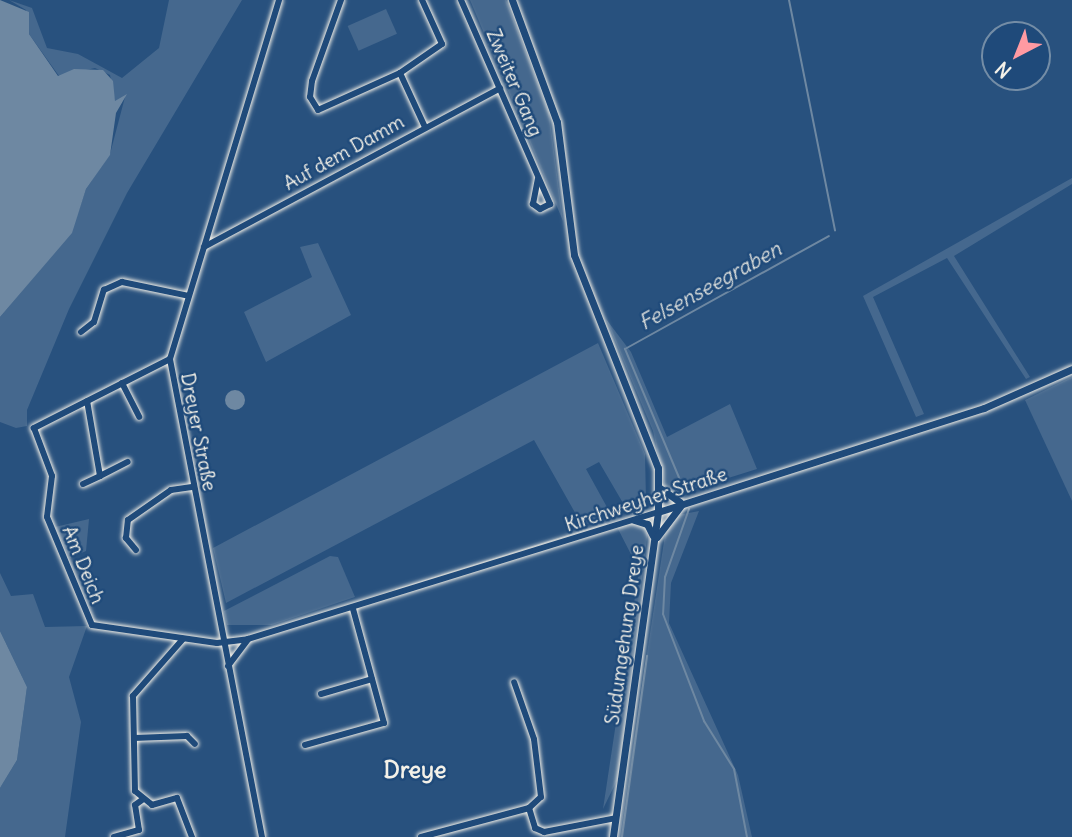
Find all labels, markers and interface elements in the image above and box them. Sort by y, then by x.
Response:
north arrow [981,21,1051,91]
street label: Zweiter Gang [481,26,547,140]
text: N [990,57,1016,83]
street label: Auf dem Damm [280,111,408,195]
water label: Felsenseegraben [634,236,786,336]
street label: Dreyer Straße [175,371,221,493]
street label: Kirchweyher Straße [562,463,730,537]
street label: Am Deich [57,523,109,607]
street label: Südumgehung Dreye [601,544,649,726]
district label: Dreye [384,756,446,784]

